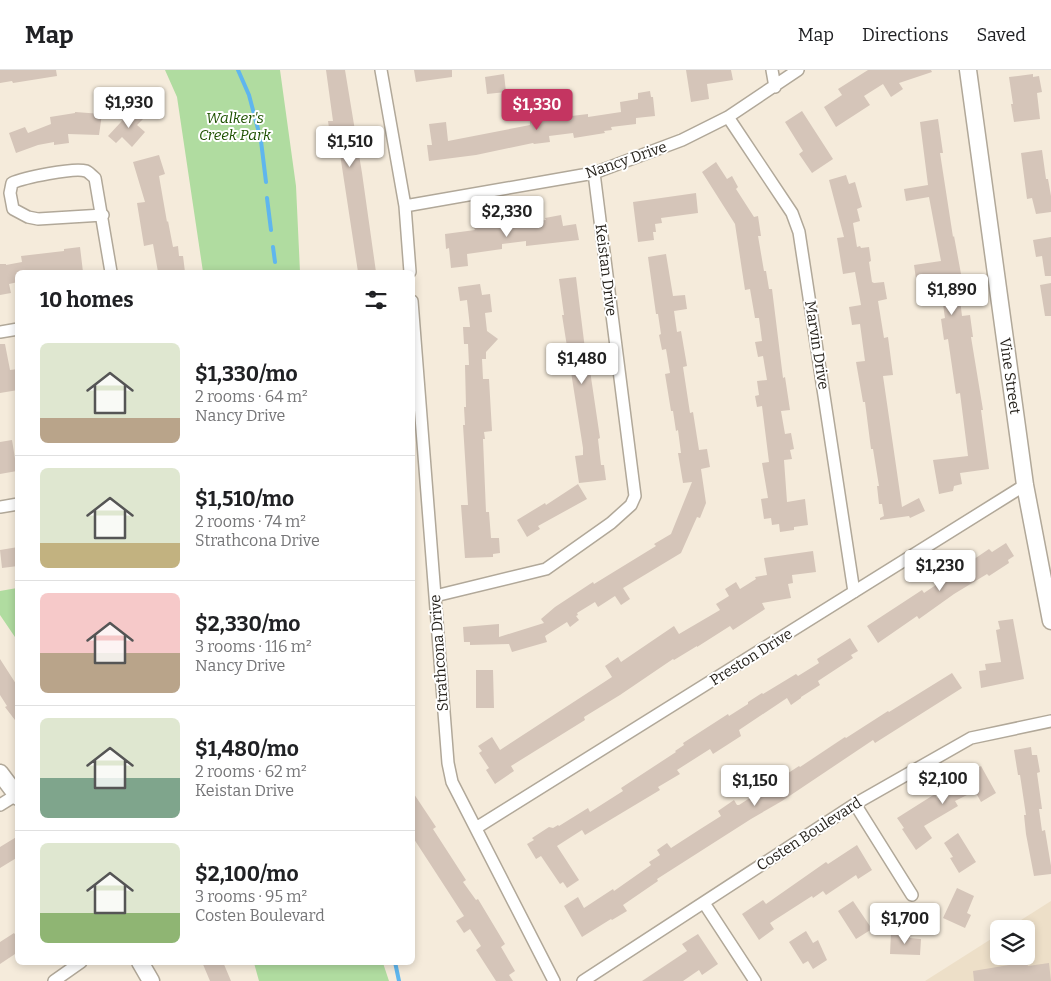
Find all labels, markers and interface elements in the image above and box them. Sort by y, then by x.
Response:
text: Map [25,21,74,49]
text: Map [798,24,834,46]
text: Directions [862,24,949,46]
text: Saved [977,24,1026,46]
pin: $1,930 [88,87,170,129]
pin: $1,330 [496,88,578,131]
text: $1,930 [105,93,153,112]
text: $1,330 [513,95,561,114]
park label: Walker's Creek Park [199,109,272,144]
pin: $1,510 [309,126,391,168]
text: $1,510 [327,132,373,151]
street label: Nancy Drive [583,138,669,182]
pin: $2,330 [466,196,548,238]
text: $2,330 [482,202,532,221]
street label: Keistan Drive [591,223,621,317]
pin: $1,890 [911,274,993,316]
text: $1,890 [927,280,977,299]
icon: filters [362,286,390,314]
text: 10 homes [40,287,134,313]
street label: Marvin Drive [801,299,833,391]
street label: Vine Street [996,336,1024,416]
pin: $1,480 [541,342,623,385]
text: $1,480 [557,349,607,368]
text: $1,330/mo [195,361,298,387]
icon: home [80,363,140,423]
text: 2 rooms · 64 m² [195,387,308,406]
text: Nancy Drive [195,406,285,425]
text: $1,510/mo [195,486,294,512]
icon: home [80,488,140,548]
text: 2 rooms · 74 m² [195,512,306,531]
text: Strathcona Drive [195,531,320,550]
pin: $1,230 [899,550,981,592]
text: $1,230 [916,556,965,575]
street label: Strathcona Drive [426,594,452,712]
text: $2,330/mo [195,611,300,637]
icon: home [80,613,140,673]
street label: Preston Drive [706,625,796,689]
text: 3 rooms · 116 m² [195,637,312,656]
text: Nancy Drive [195,656,285,675]
text: $1,480/mo [195,736,299,762]
icon: home [80,738,140,798]
text: 2 rooms · 62 m² [195,762,307,781]
pin: $2,100 [902,762,984,805]
pin: $1,150 [714,764,796,807]
text: $2,100 [918,769,968,788]
text: $1,150 [732,771,778,790]
text: Keistan Drive [195,781,294,800]
street label: Costen Boulevard [753,793,865,875]
text: $2,100/mo [195,861,299,887]
icon: home [80,863,140,923]
text: 3 rooms · 95 m² [195,887,307,906]
pin: $1,700 [864,902,946,945]
text: Costen Boulevard [195,906,325,925]
text: $1,700 [881,909,929,928]
map controls [990,920,1035,965]
button: layers [990,920,1035,965]

